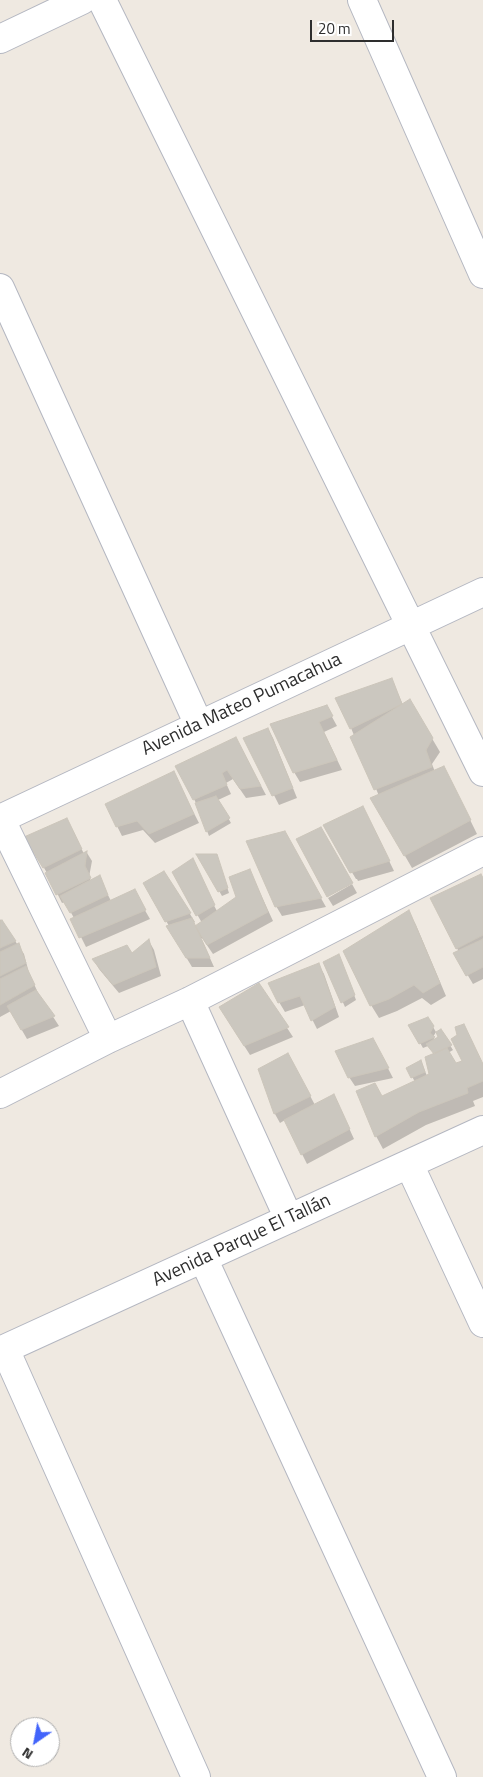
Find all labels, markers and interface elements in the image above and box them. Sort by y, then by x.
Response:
scale bar [313,10,397,42]
text: 20 m [318,17,351,40]
street label: Avenida Mateo Pumacahua [138,649,346,761]
street label: Avenida Parque El Tallán [149,1190,335,1292]
north arrow [10,1717,60,1767]
text: N [17,1743,37,1766]

